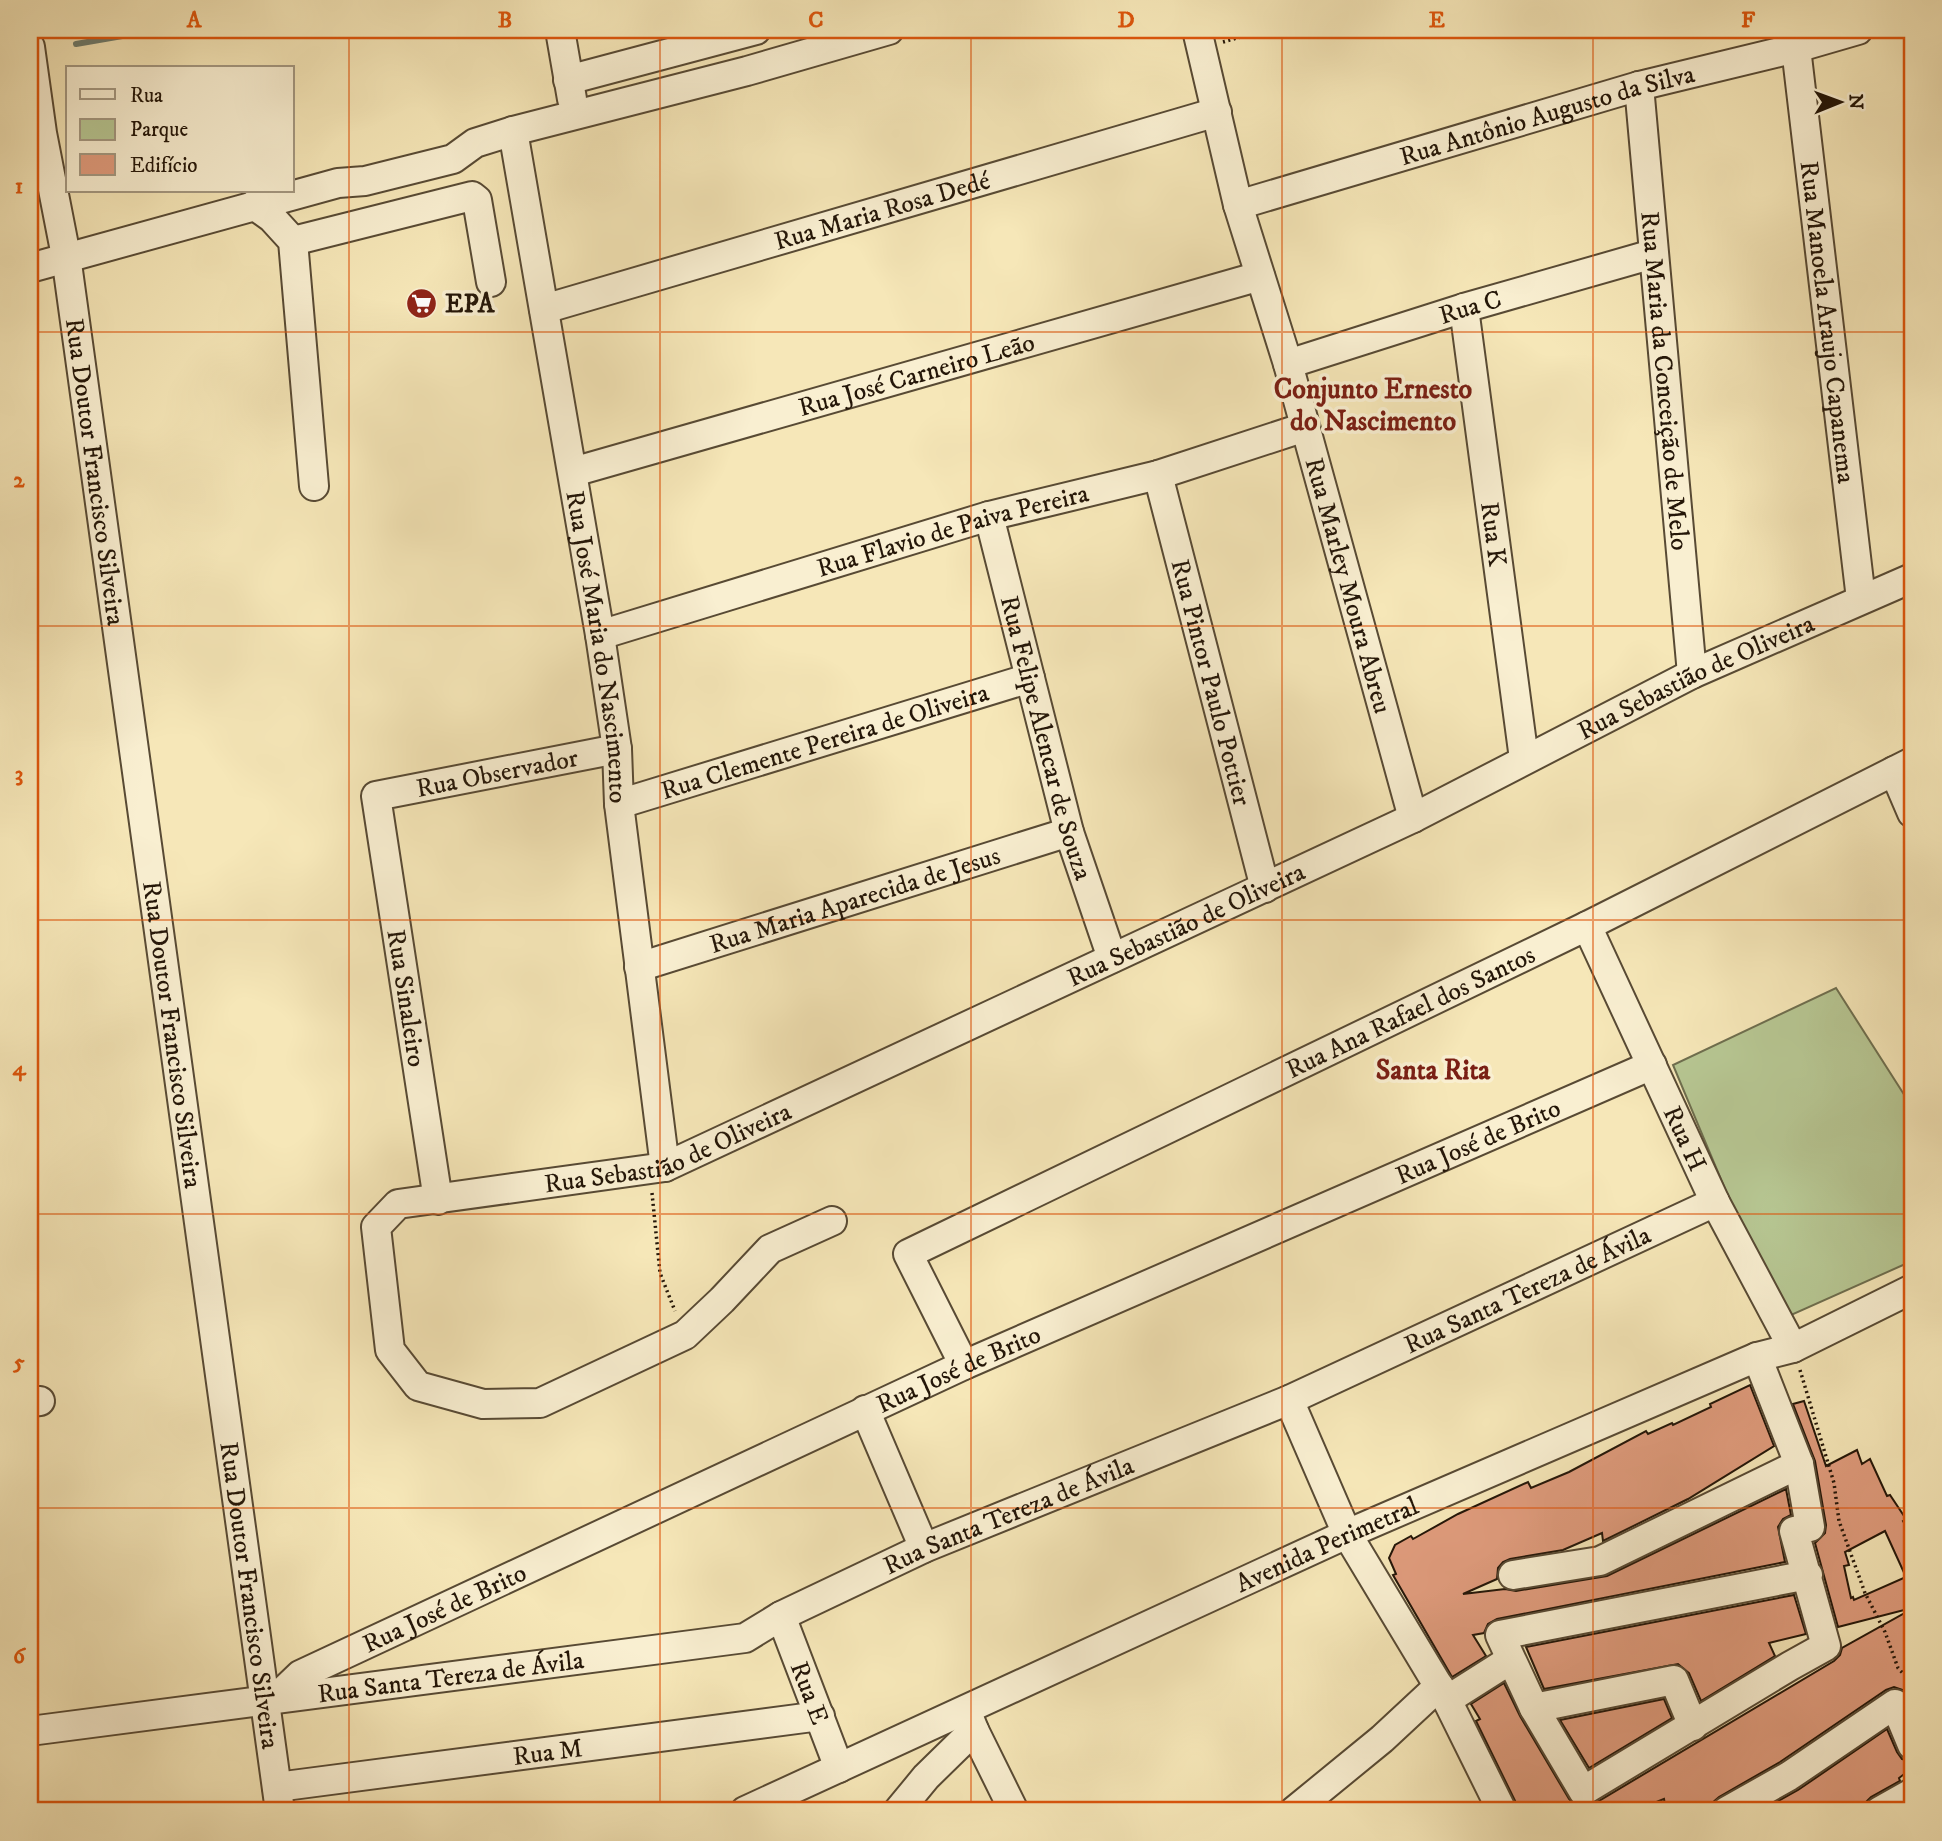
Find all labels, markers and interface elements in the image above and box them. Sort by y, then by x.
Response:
text: A [186,6,203,35]
text: B [498,6,512,35]
text: C [808,6,824,35]
text: D [1117,6,1135,35]
text: E [1429,6,1445,35]
text: F [1741,6,1756,35]
street label: Rua Antônio Augusto da Silva [1396,58,1698,174]
legend [66,66,294,192]
north arrow [1806,66,1876,136]
text: Rua [130,83,163,109]
text: N [1844,94,1867,110]
text: Parque [130,117,188,143]
text: Edifício [130,153,198,179]
street label: Rua Manoela Araujo Capanema [1791,159,1862,485]
street label: Rua Maria Rosa Dedé [770,164,994,259]
text: 1 [15,172,23,201]
street label: Rua Maria da Conceição de Melo [1632,210,1696,552]
street label: Rua C [1435,283,1506,333]
supermarket icon: EPA [405,286,439,320]
place label: EPA [445,288,496,321]
street label: Rua Doutor Francisco Silveira [57,316,132,628]
street label: Rua José Carneiro Leão [795,326,1039,425]
district label: Conjunto Ernesto do Nascimento [1274,372,1473,439]
street label: Rua Marley Moura Abreu [1297,454,1398,717]
text: 2 [13,466,25,495]
street label: Rua Flavio de Paiva Pereira [813,477,1092,586]
street label: Rua José Maria do Nascimento [557,488,634,804]
street label: Rua K [1472,500,1513,569]
street label: Rua Pintor Paulo Pottier [1162,556,1258,810]
street label: Rua Felipe Alencar de Souza [992,592,1099,885]
street label: Rua Sebastião de Oliveira [1572,608,1820,748]
street label: Rua Clemente Pereira de Oliveira [657,677,993,808]
street label: Rua Observador [413,742,581,806]
text: 3 [15,760,23,789]
street label: Rua Maria Aparecida de Jesus [706,840,1005,962]
street label: Rua Sebastião de Oliveira [1062,856,1311,995]
street label: Rua Doutor Francisco Silveira [134,879,209,1190]
street label: Rua Sinaleiro [378,927,433,1069]
street label: Rua Ana Rafael dos Santos [1281,939,1541,1087]
district label: Santa Rita [1376,1053,1491,1088]
text: 4 [12,1054,27,1083]
street label: Rua José de Brito [1391,1092,1566,1193]
street label: Rua Sebastião de Oliveira [542,1095,797,1202]
street label: Rua H [1655,1101,1713,1177]
street label: Rua Santa Tereza de Ávila [1399,1219,1656,1362]
street label: Rua José de Brito [871,1319,1046,1422]
text: 5 [12,1348,25,1377]
street label: Rua Doutor Francisco Silveira [211,1440,286,1751]
street label: Rua Santa Tereza de Ávila [878,1450,1139,1583]
street label: Avenida Perimetral [1231,1490,1424,1601]
street label: Rua José de Brito [358,1557,532,1661]
text: 6 [13,1642,27,1671]
street label: Rua Santa Tereza de Ávila [316,1644,586,1711]
street label: Rua E [782,1657,836,1729]
street label: Rua M [511,1732,585,1774]

